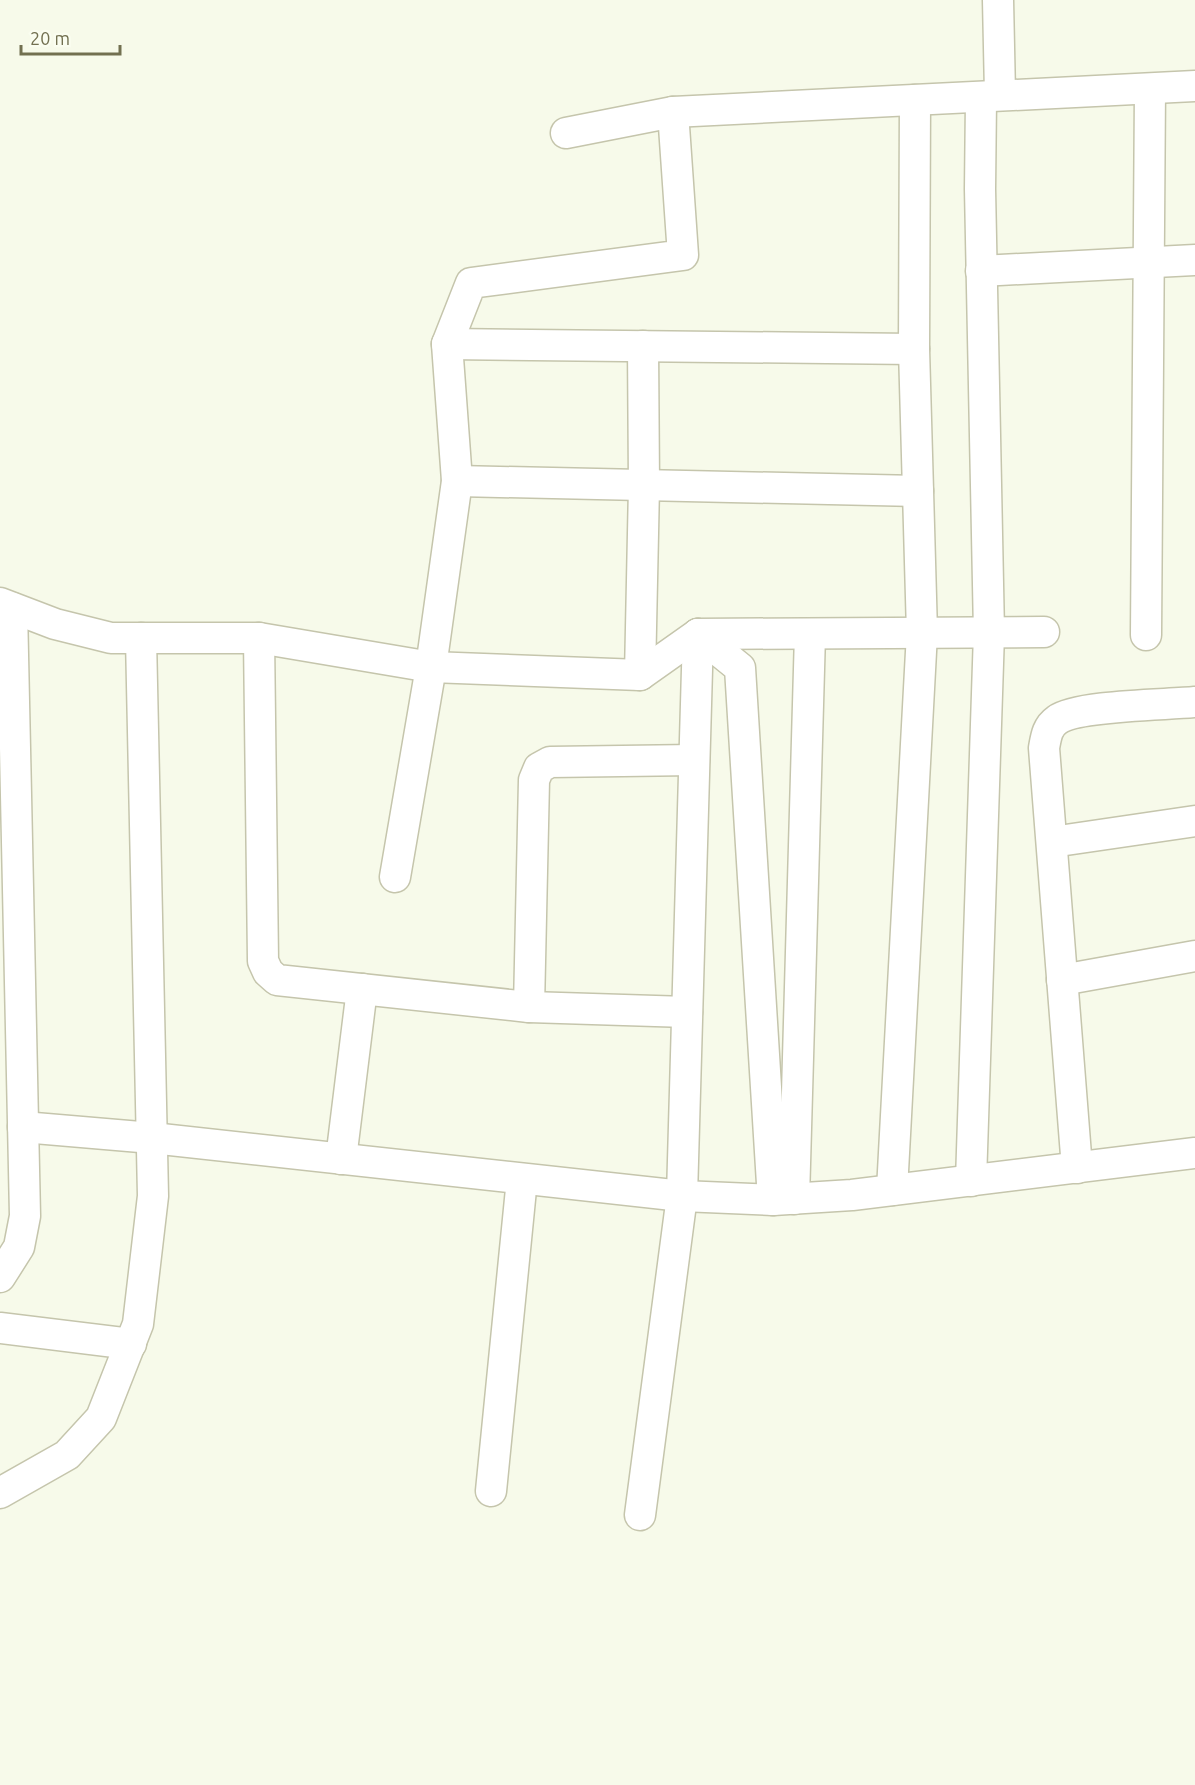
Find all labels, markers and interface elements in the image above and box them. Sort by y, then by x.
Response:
scale bar [21,18,120,56]
text: 20 m [30,28,70,48]

